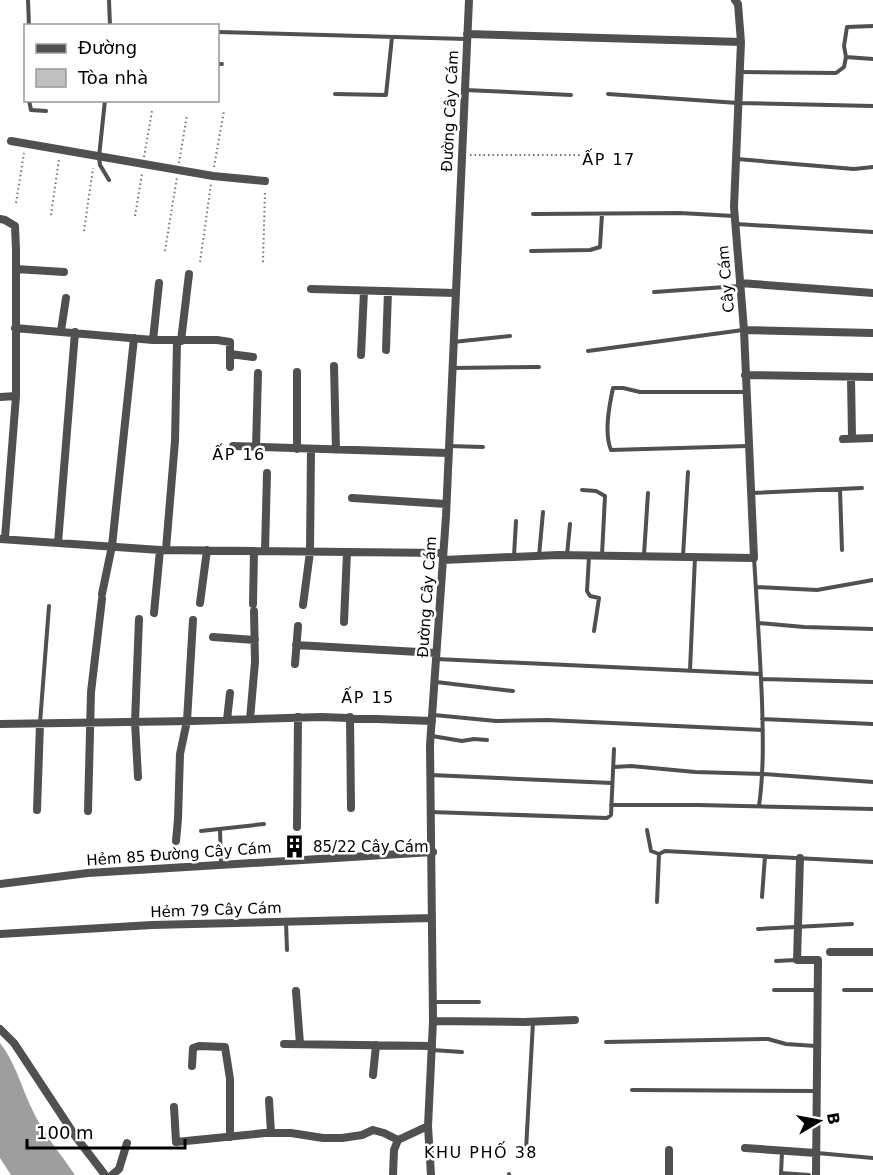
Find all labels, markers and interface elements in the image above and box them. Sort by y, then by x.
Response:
legend [24,24,219,102]
text: Đường [78,37,137,58]
street label: Đường Cây Cám [438,50,462,172]
text: Tòa nhà [77,67,148,88]
district label: ẤP 17 [582,148,636,169]
street label: Cây Cám [714,245,738,313]
district label: ẤP 16 [212,443,266,464]
street label: Đường Cây Cám [414,536,440,658]
district label: ẤP 15 [341,686,395,707]
building icon: 85/22 Cây Cám [282,834,308,860]
place label: 85/22 Cây Cám [313,838,429,856]
street label: Hẻm 85 Đường Cây Cám [86,839,272,869]
street label: Hẻm 79 Cây Cám [150,899,282,921]
north arrow [789,1091,849,1151]
text: B [823,1111,844,1126]
scale bar [27,1112,184,1150]
text: 100 m [36,1122,94,1143]
district label: KHU PHỐ 38 [424,1141,538,1162]

